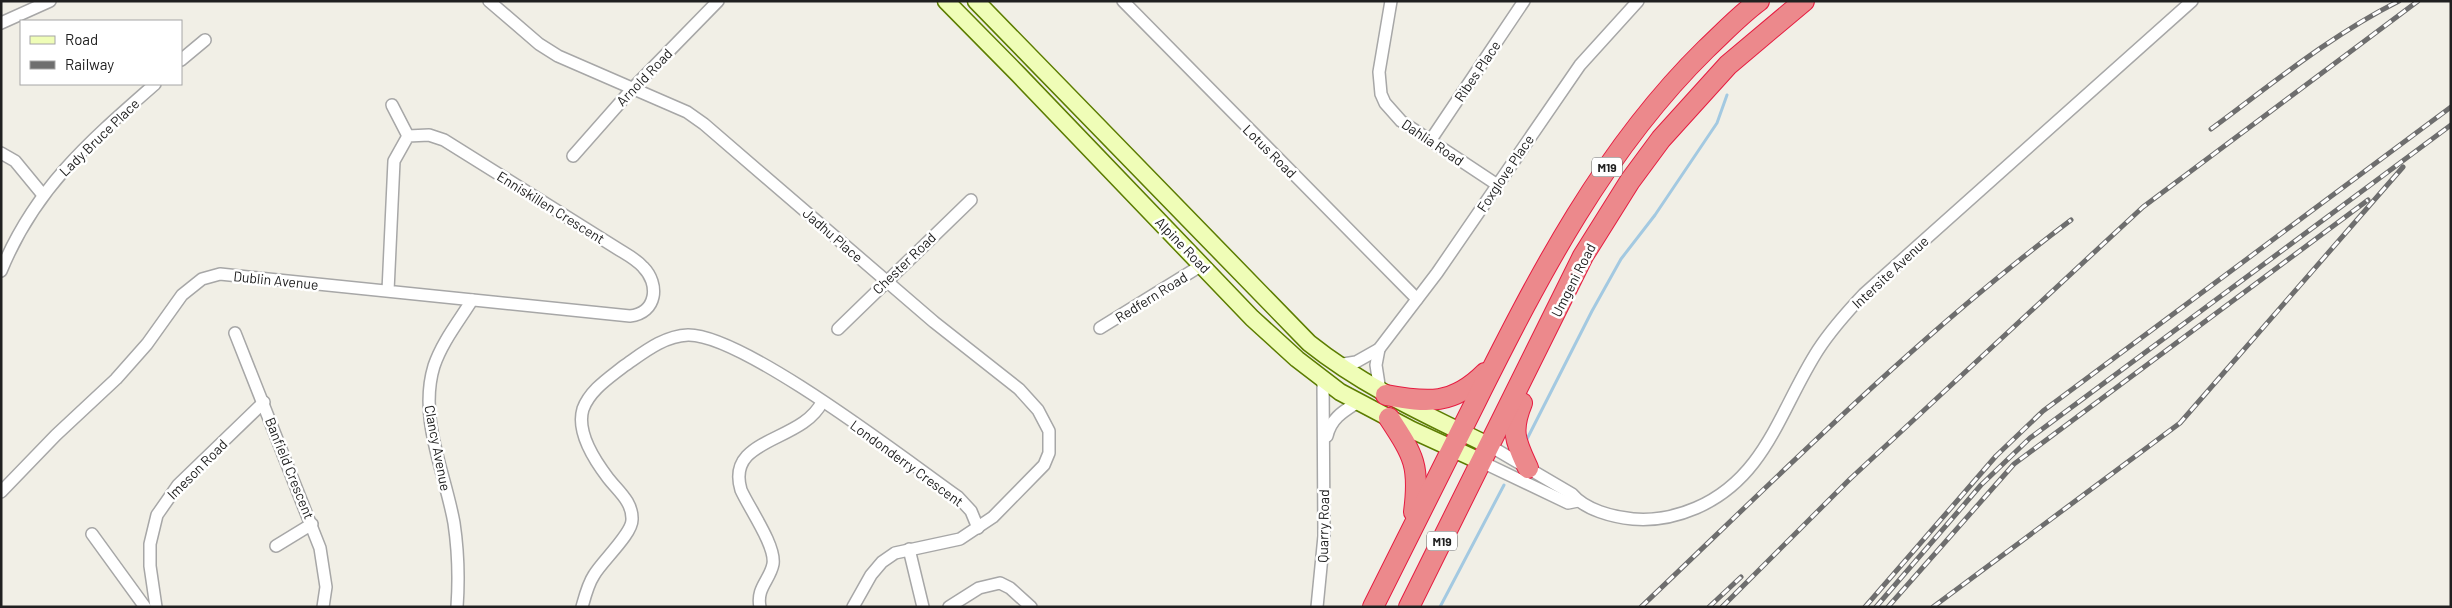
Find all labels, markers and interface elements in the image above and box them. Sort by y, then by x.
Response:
legend [20,20,182,85]
text: Road [65,30,98,48]
street label: Ribes Place [1450,37,1504,105]
street label: Arnold Road [612,45,676,109]
text: Railway [65,55,114,73]
street label: Lady Bruce Place [56,95,142,179]
street label: Dahlia Road [1399,115,1467,169]
street label: Lotus Road [1240,121,1300,181]
street label: Foxglove Place [1473,131,1537,215]
road number: M19 [1592,158,1622,176]
street label: Enniskillen Crescent [494,167,608,247]
street label: Jadhu Place [799,204,867,266]
street label: Alpine Road [1152,213,1214,277]
street label: Chester Road [869,229,939,297]
street label: Intersite Avenue [1848,232,1932,312]
street label: Umgeni Road [1547,240,1599,320]
street label: Dublin Avenue [233,267,319,293]
street label: Redfern Road [1112,268,1190,326]
street label: Clancy Avenue [421,404,455,492]
street label: Banfield Crescent [262,415,318,521]
street label: Londonderry Crescent [847,416,967,510]
street label: Imeson Road [163,435,231,503]
street label: Quarry Road [1314,489,1332,563]
road number: M19 [1427,532,1457,550]

